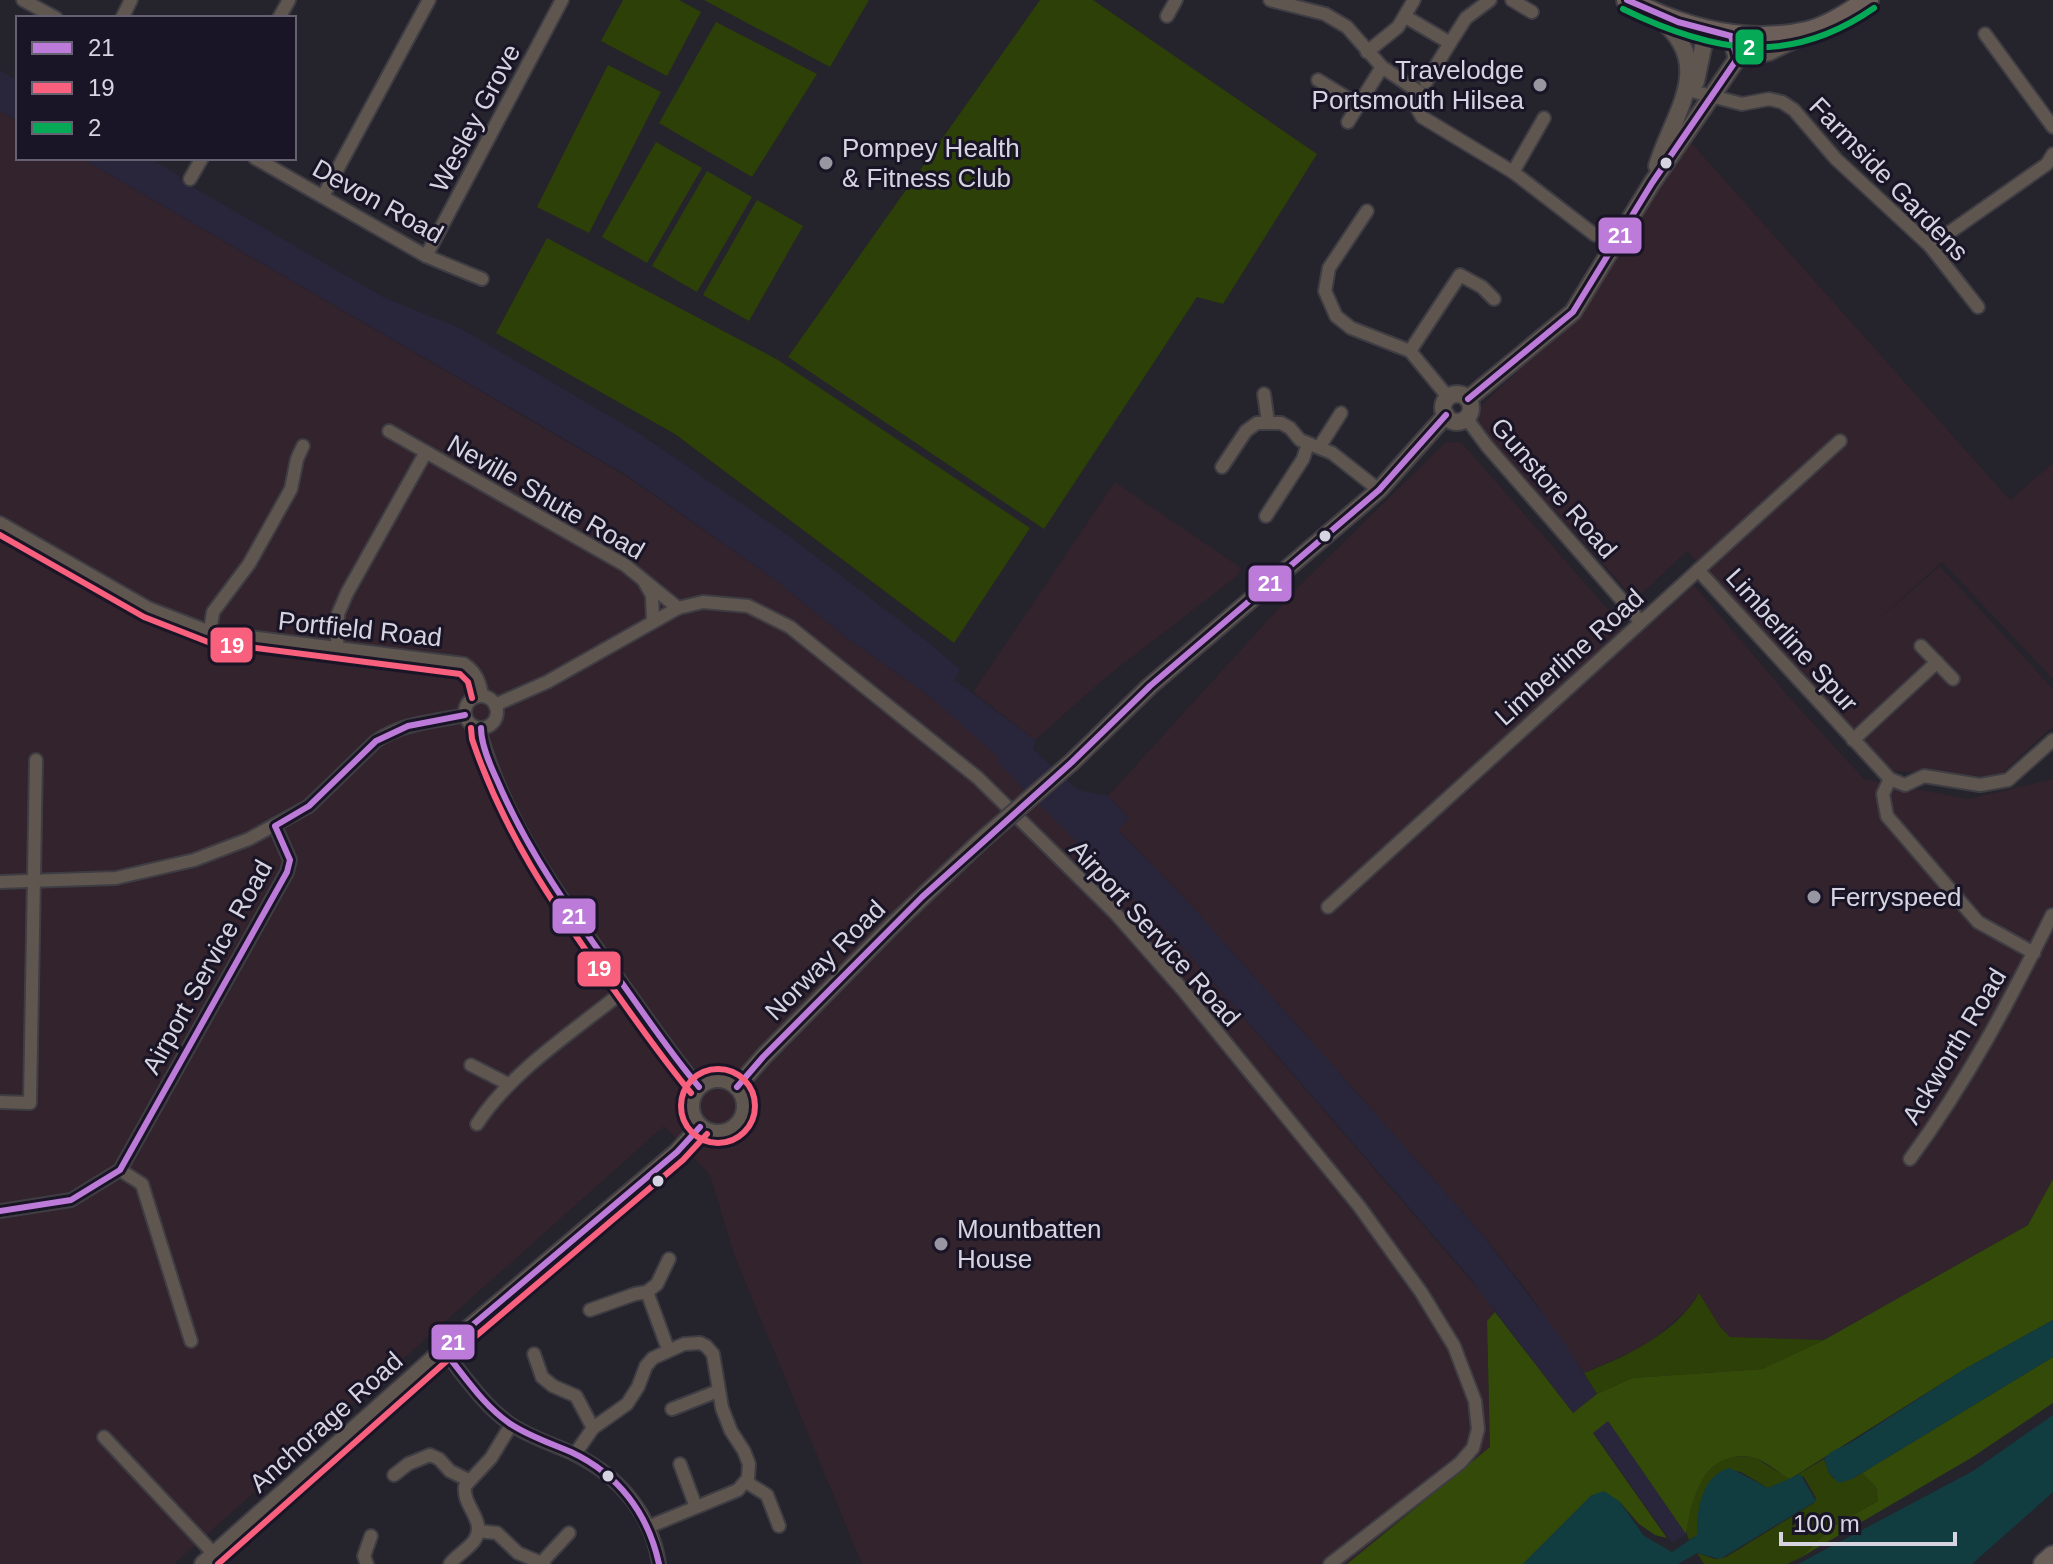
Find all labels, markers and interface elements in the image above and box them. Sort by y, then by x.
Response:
legend [16,16,296,160]
line badge: 2 [1734,28,1765,66]
text: 21 [88,34,115,61]
text: 2 [1743,35,1755,60]
street label: Wesley Grove [424,39,526,197]
place label: Travelodge Portsmouth Hilsea [1312,55,1525,115]
text: 19 [88,74,115,101]
marker: Travelodge Portsmouth Hilsea [1531,76,1549,94]
street label: Farmside Gardens [1803,91,1975,267]
text: 2 [88,114,101,141]
place label: Pompey Health & Fitness Club [842,133,1020,193]
street label: Devon Road [308,153,448,249]
marker: Pompey Health & Fitness Club [817,154,835,172]
unlabelled marker [1658,155,1674,171]
line badge: 21 [1597,216,1643,255]
text: 21 [1608,223,1632,248]
street label: Gunstore Road [1485,412,1623,564]
street label: Neville Shute Road [442,428,650,566]
unlabelled marker [1317,528,1333,544]
street label: Limberline Spur [1720,562,1864,718]
line badge: 21 [1247,564,1293,603]
text: 21 [1258,571,1282,596]
street label: Limberline Road [1489,583,1649,731]
street label: Portfield Road [277,605,443,653]
line badge: 19 [209,626,254,664]
text: 19 [220,633,244,658]
street label: Airport Service Road [1064,834,1246,1032]
street label: Airport Service Road [136,855,278,1079]
place label: Ferryspeed [1830,882,1962,912]
marker: Ferryspeed [1805,888,1823,906]
street label: Norway Road [759,894,891,1026]
line badge: 21 [551,897,597,935]
text: 21 [562,904,586,929]
line badge: 19 [576,950,622,988]
text: 19 [587,956,611,981]
street label: Ackworth Road [1896,963,2012,1129]
unlabelled marker [650,1173,666,1189]
place label: Mountbatten House [957,1214,1102,1274]
marker: Mountbatten House [932,1235,950,1253]
line badge: 21 [430,1323,476,1361]
text: 21 [441,1330,465,1355]
street label: Anchorage Road [243,1346,409,1498]
unlabelled marker [600,1468,616,1484]
scale bar [1781,1496,1955,1546]
text: 100 m [1793,1510,1860,1537]

